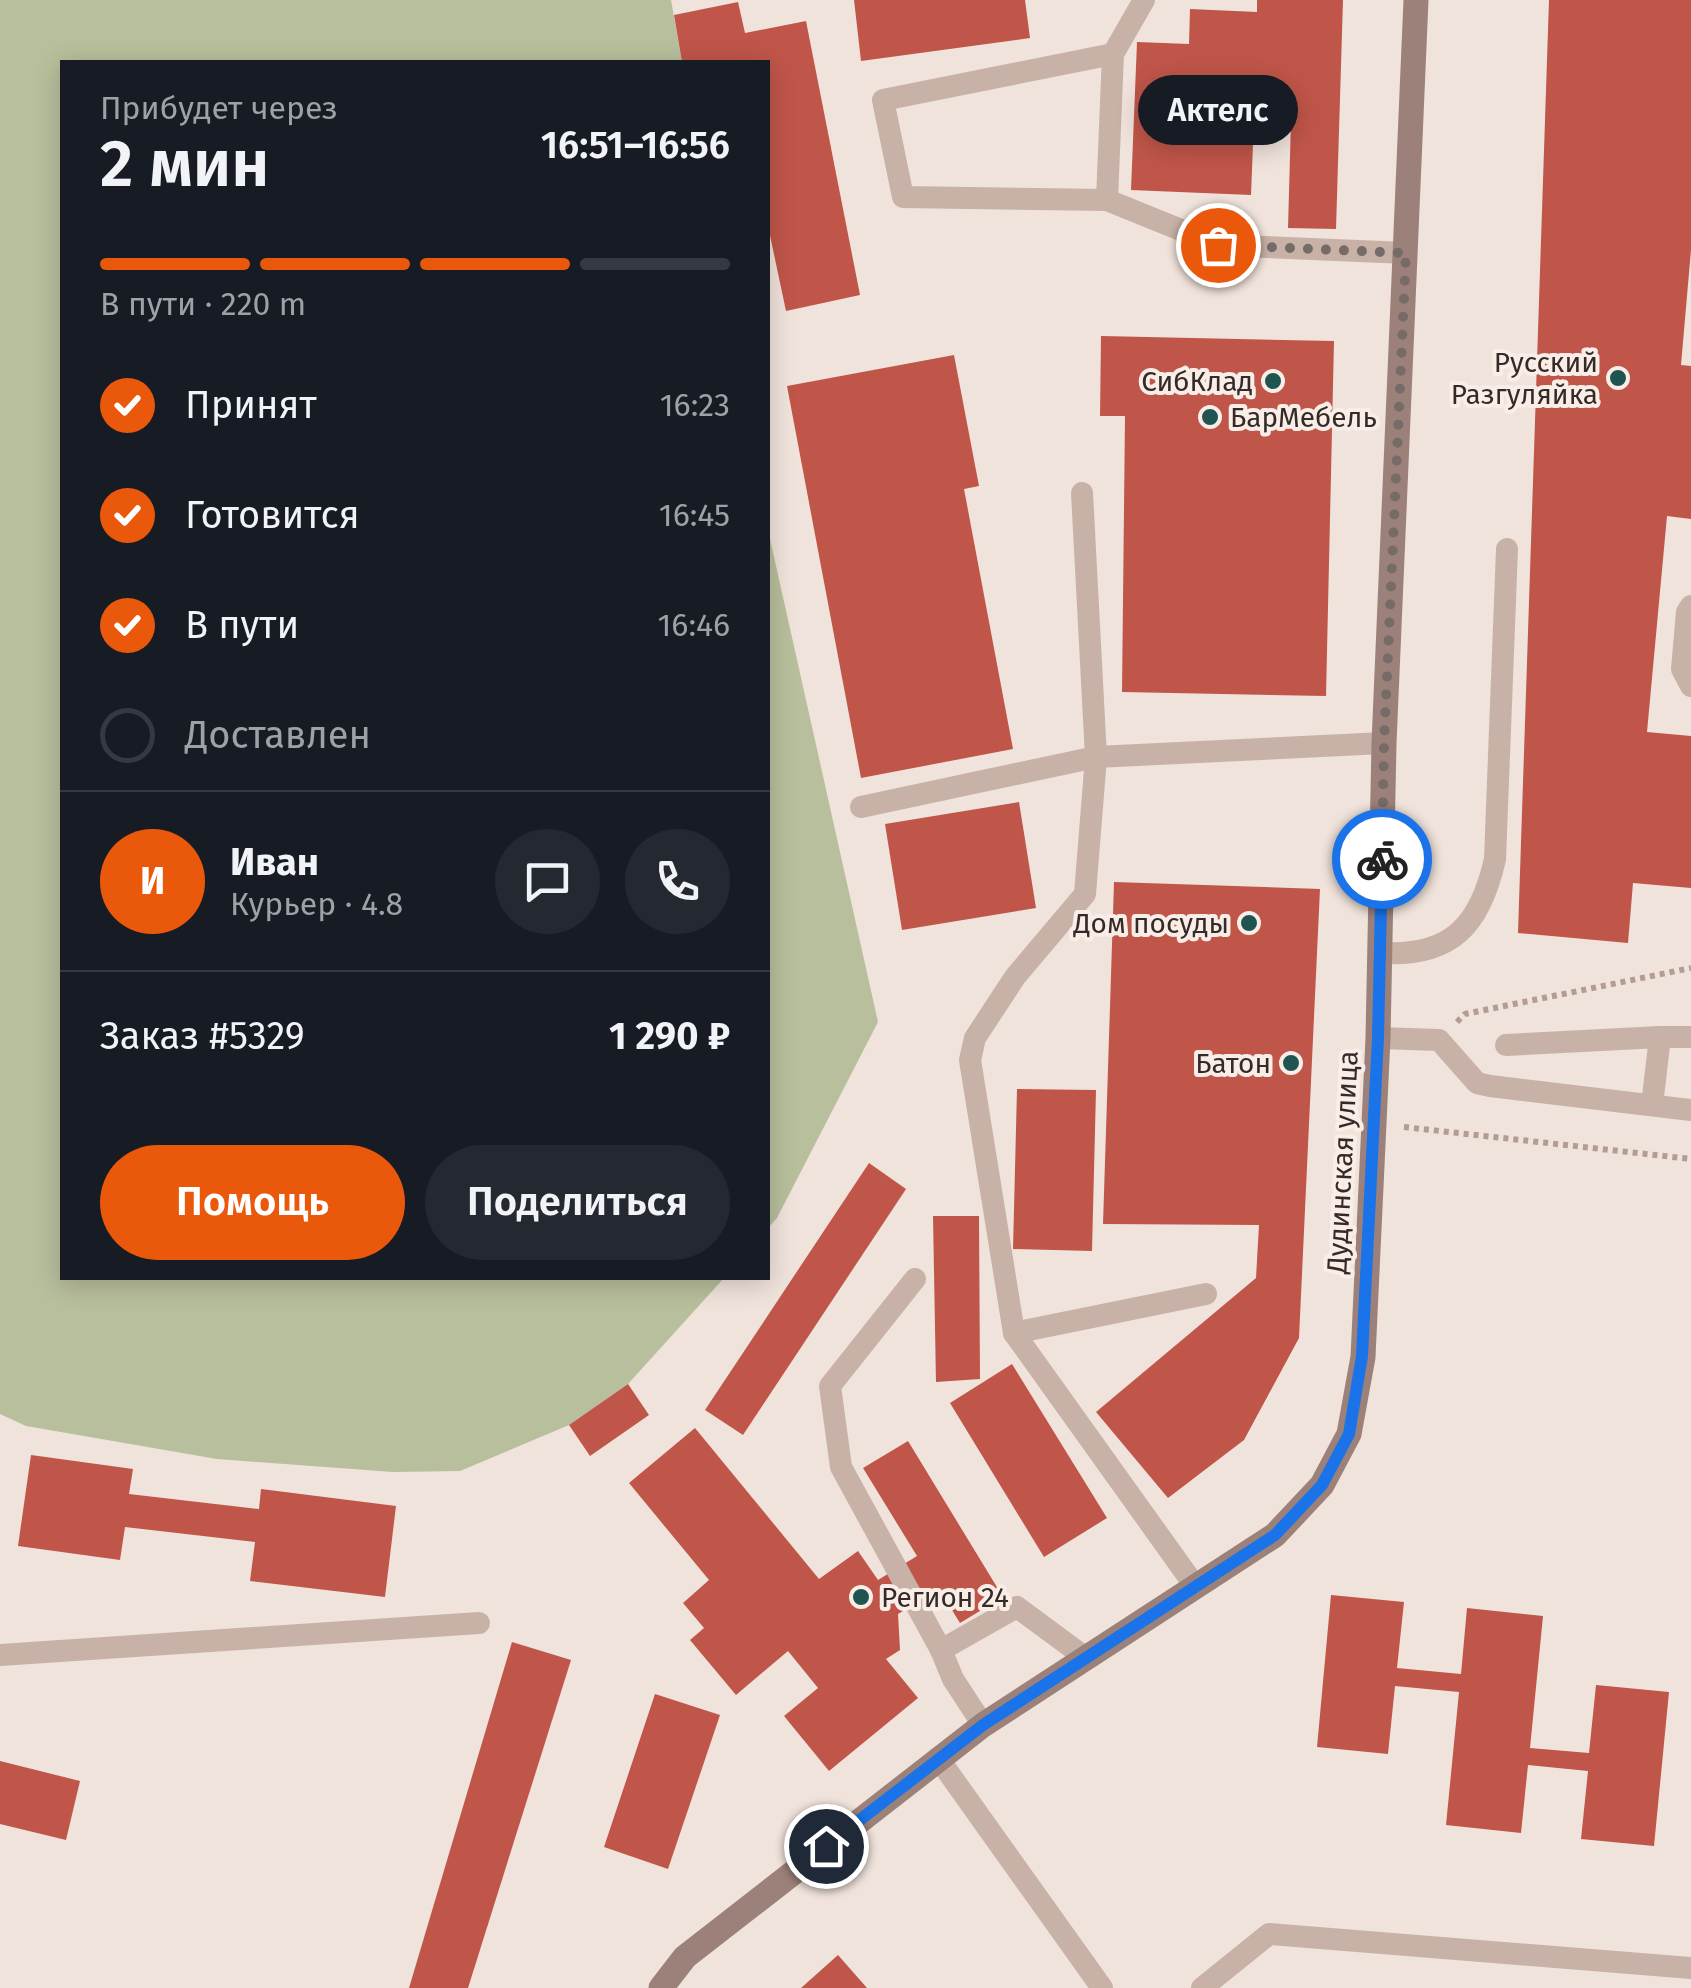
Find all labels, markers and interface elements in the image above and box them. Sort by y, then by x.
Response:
callout: Актелс [1138,75,1298,145]
text: Прибудет через [100,89,338,127]
text: Актелс [1167,91,1269,129]
text: 16:51–16:56 [541,122,730,168]
text: 2 мин [100,125,270,203]
pin [1176,203,1261,288]
icon: bag [1191,218,1246,273]
text: В пути · 220 m [100,285,306,323]
place label: Русский Разгуляйка [1451,346,1598,411]
place label: СибКлад [1141,365,1253,398]
marker: Русский Разгуляйка [1607,367,1629,389]
marker: СибКлад [1262,370,1284,392]
icon: check [100,378,155,433]
text: Принят [185,382,317,428]
text: 16:23 [660,386,730,424]
place label: БарМебель [1230,401,1377,434]
marker: БарМебель [1199,406,1221,428]
icon: check [100,488,155,543]
text: Готовится [185,492,360,538]
text: 16:45 [659,496,730,534]
icon: check [100,598,155,653]
text: В пути [185,602,299,648]
text: 16:46 [657,606,730,644]
text: Доставлен [185,712,371,758]
courier [1332,809,1432,909]
button: chat [495,829,600,934]
button: phone [625,829,730,934]
icon: bike [1355,832,1410,887]
text: Иван [230,839,319,885]
text: И [140,858,165,904]
text: Курьер · 4.8 [230,885,403,923]
place label: Дом посуды [1072,907,1229,940]
marker: Дом посуды [1238,912,1260,934]
text: Заказ #5329 [100,1013,305,1059]
text: 1 290 ₽ [609,1013,730,1059]
place label: Батон [1195,1047,1271,1080]
street label: Дудинская улица [1320,1050,1365,1275]
marker: Батон [1280,1052,1302,1074]
button: Помощь [100,1145,405,1260]
button: Поделиться [425,1145,730,1260]
place label: Регион 24 [881,1581,1009,1614]
marker: Регион 24 [850,1586,872,1608]
pin [784,1804,869,1889]
icon: home [799,1819,854,1874]

